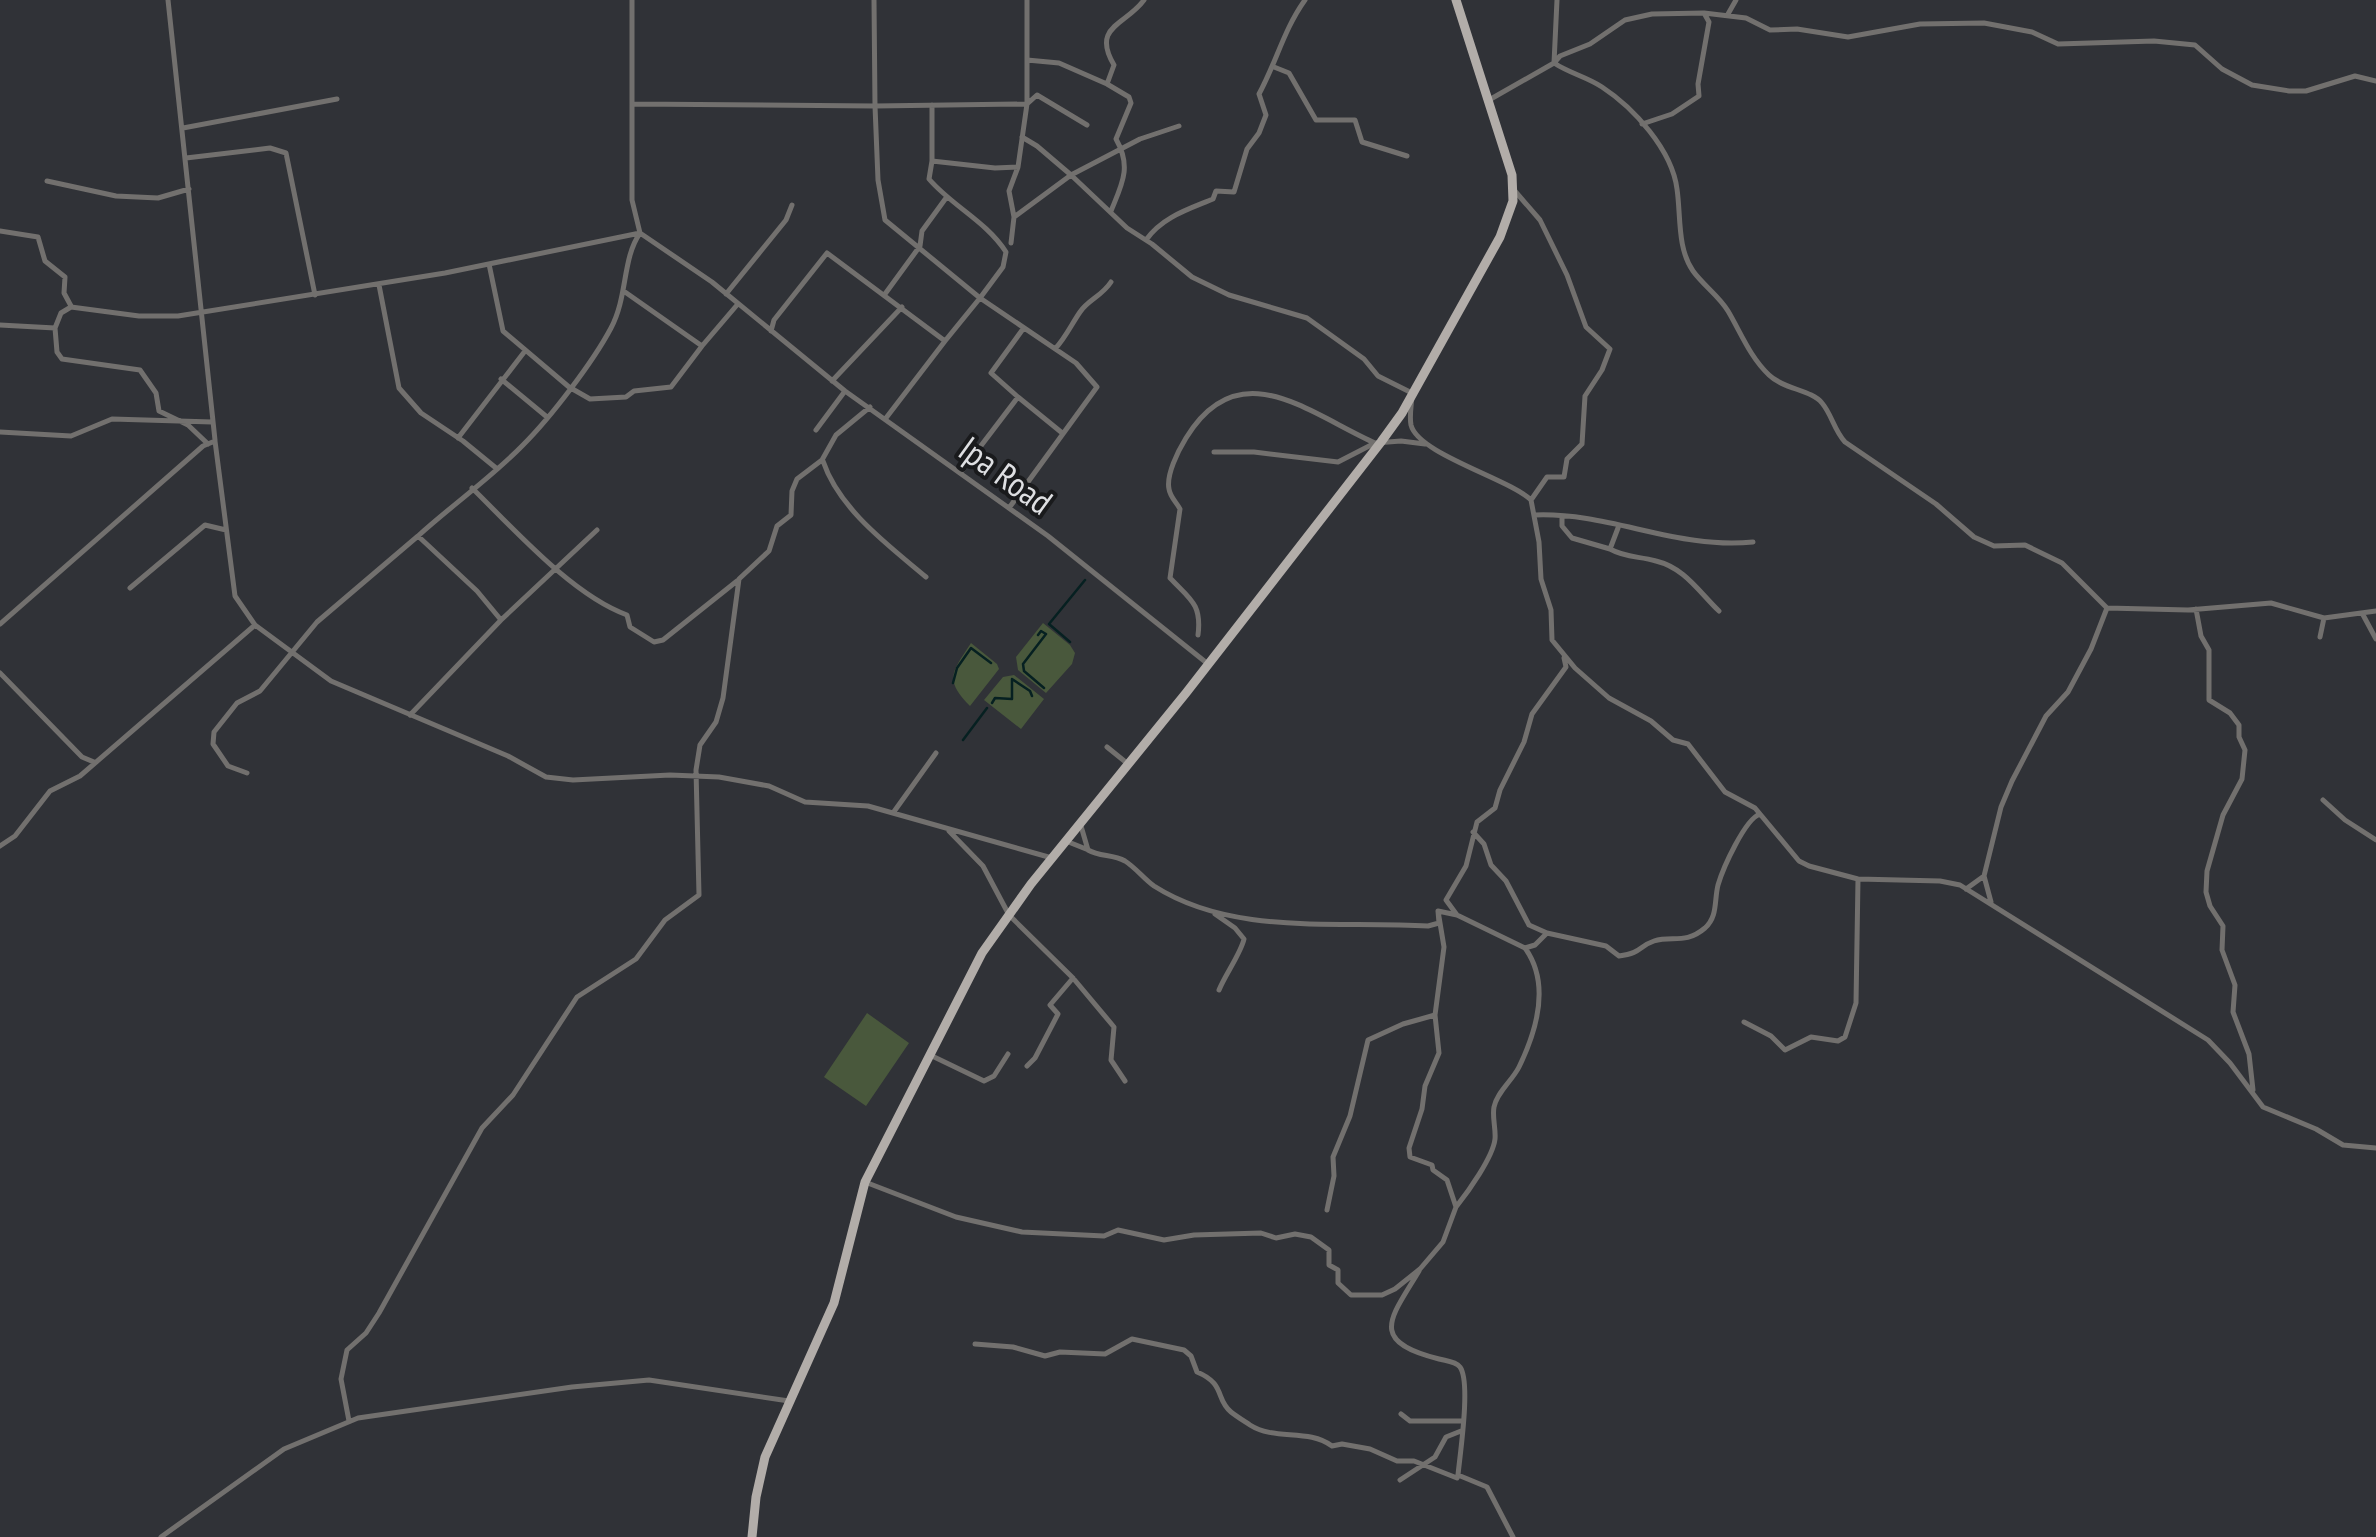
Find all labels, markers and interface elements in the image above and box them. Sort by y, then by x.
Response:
street label: Ipa Road [950,426,1062,524]

